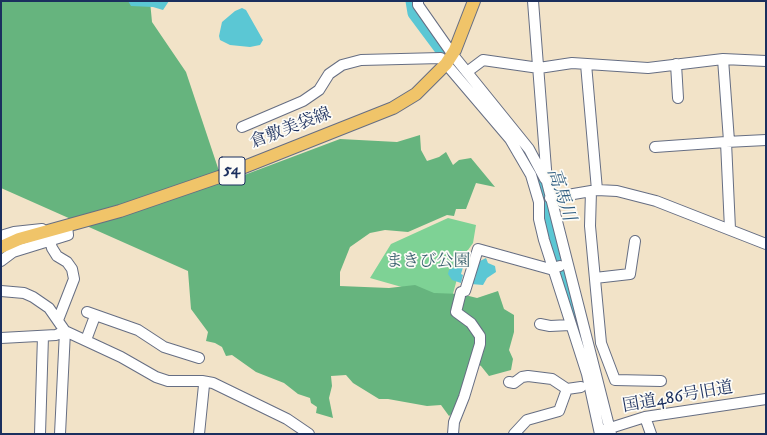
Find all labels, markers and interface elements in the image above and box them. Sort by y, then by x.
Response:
street label: 倉敷美袋線 [248,104,334,154]
road number: 54 [219,157,245,185]
water label: 高馬川 [541,166,579,224]
park label: まきび公園 [386,252,470,272]
street label: 国道486号旧道 [621,378,735,418]

